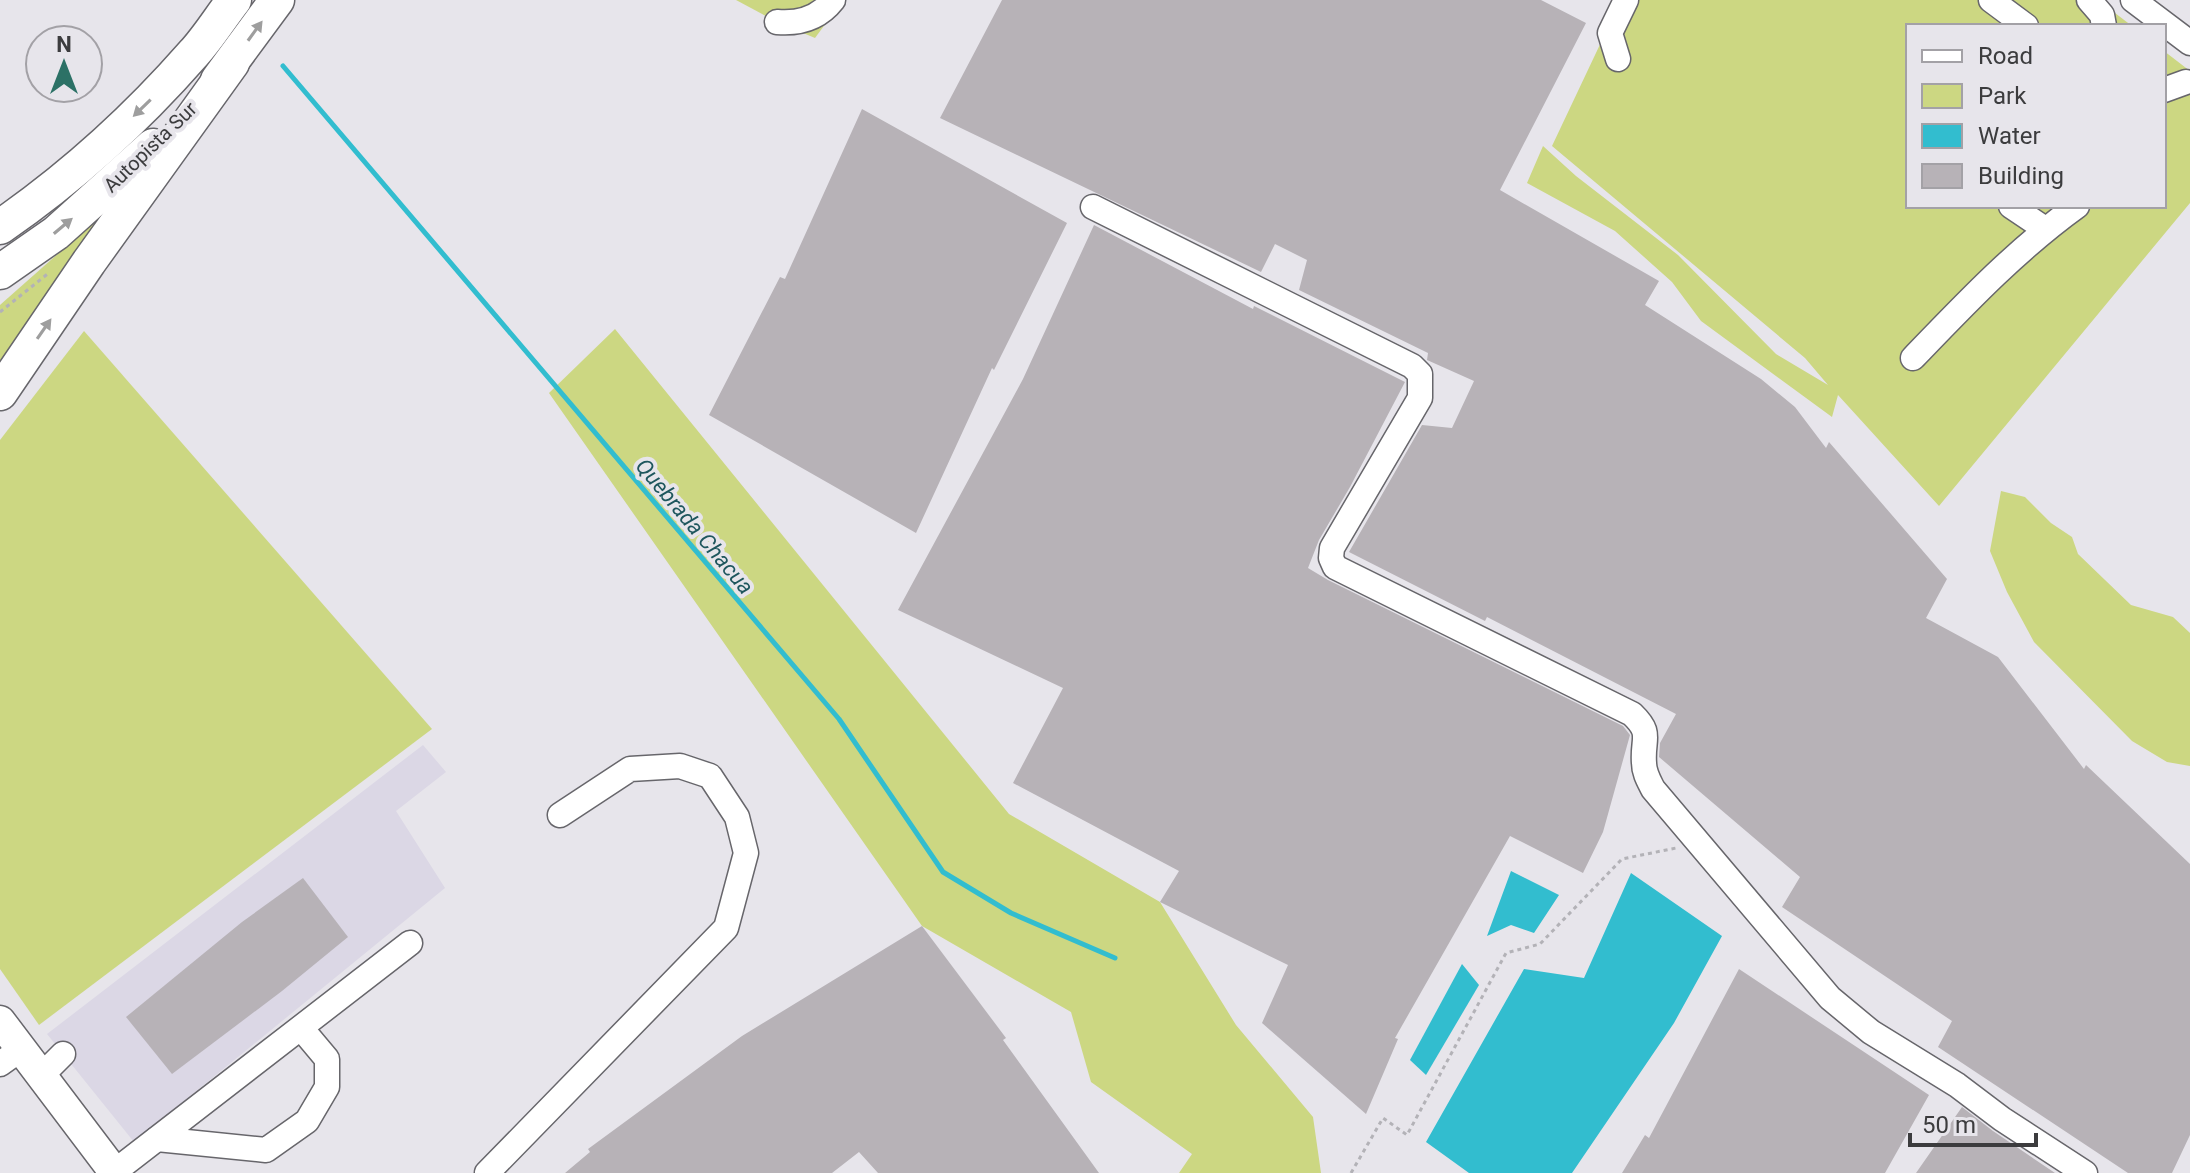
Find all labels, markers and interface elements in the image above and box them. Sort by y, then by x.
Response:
one-way arrow [246,21,262,42]
north arrow [24,24,104,104]
legend [1906,24,2166,208]
text: N [56,32,72,57]
text: Road [1978,42,2033,70]
text: Park [1978,82,2027,110]
street label: Autopista Sur [98,96,202,197]
one-way arrow [133,98,152,117]
text: Water [1978,122,2041,150]
text: Building [1978,162,2064,190]
one-way arrow [53,219,73,235]
one-way arrow [36,318,51,339]
water label: Quebrada Chacua [631,454,759,599]
scale bar [1910,1097,2036,1147]
text: 50 m [1922,1111,1976,1139]

